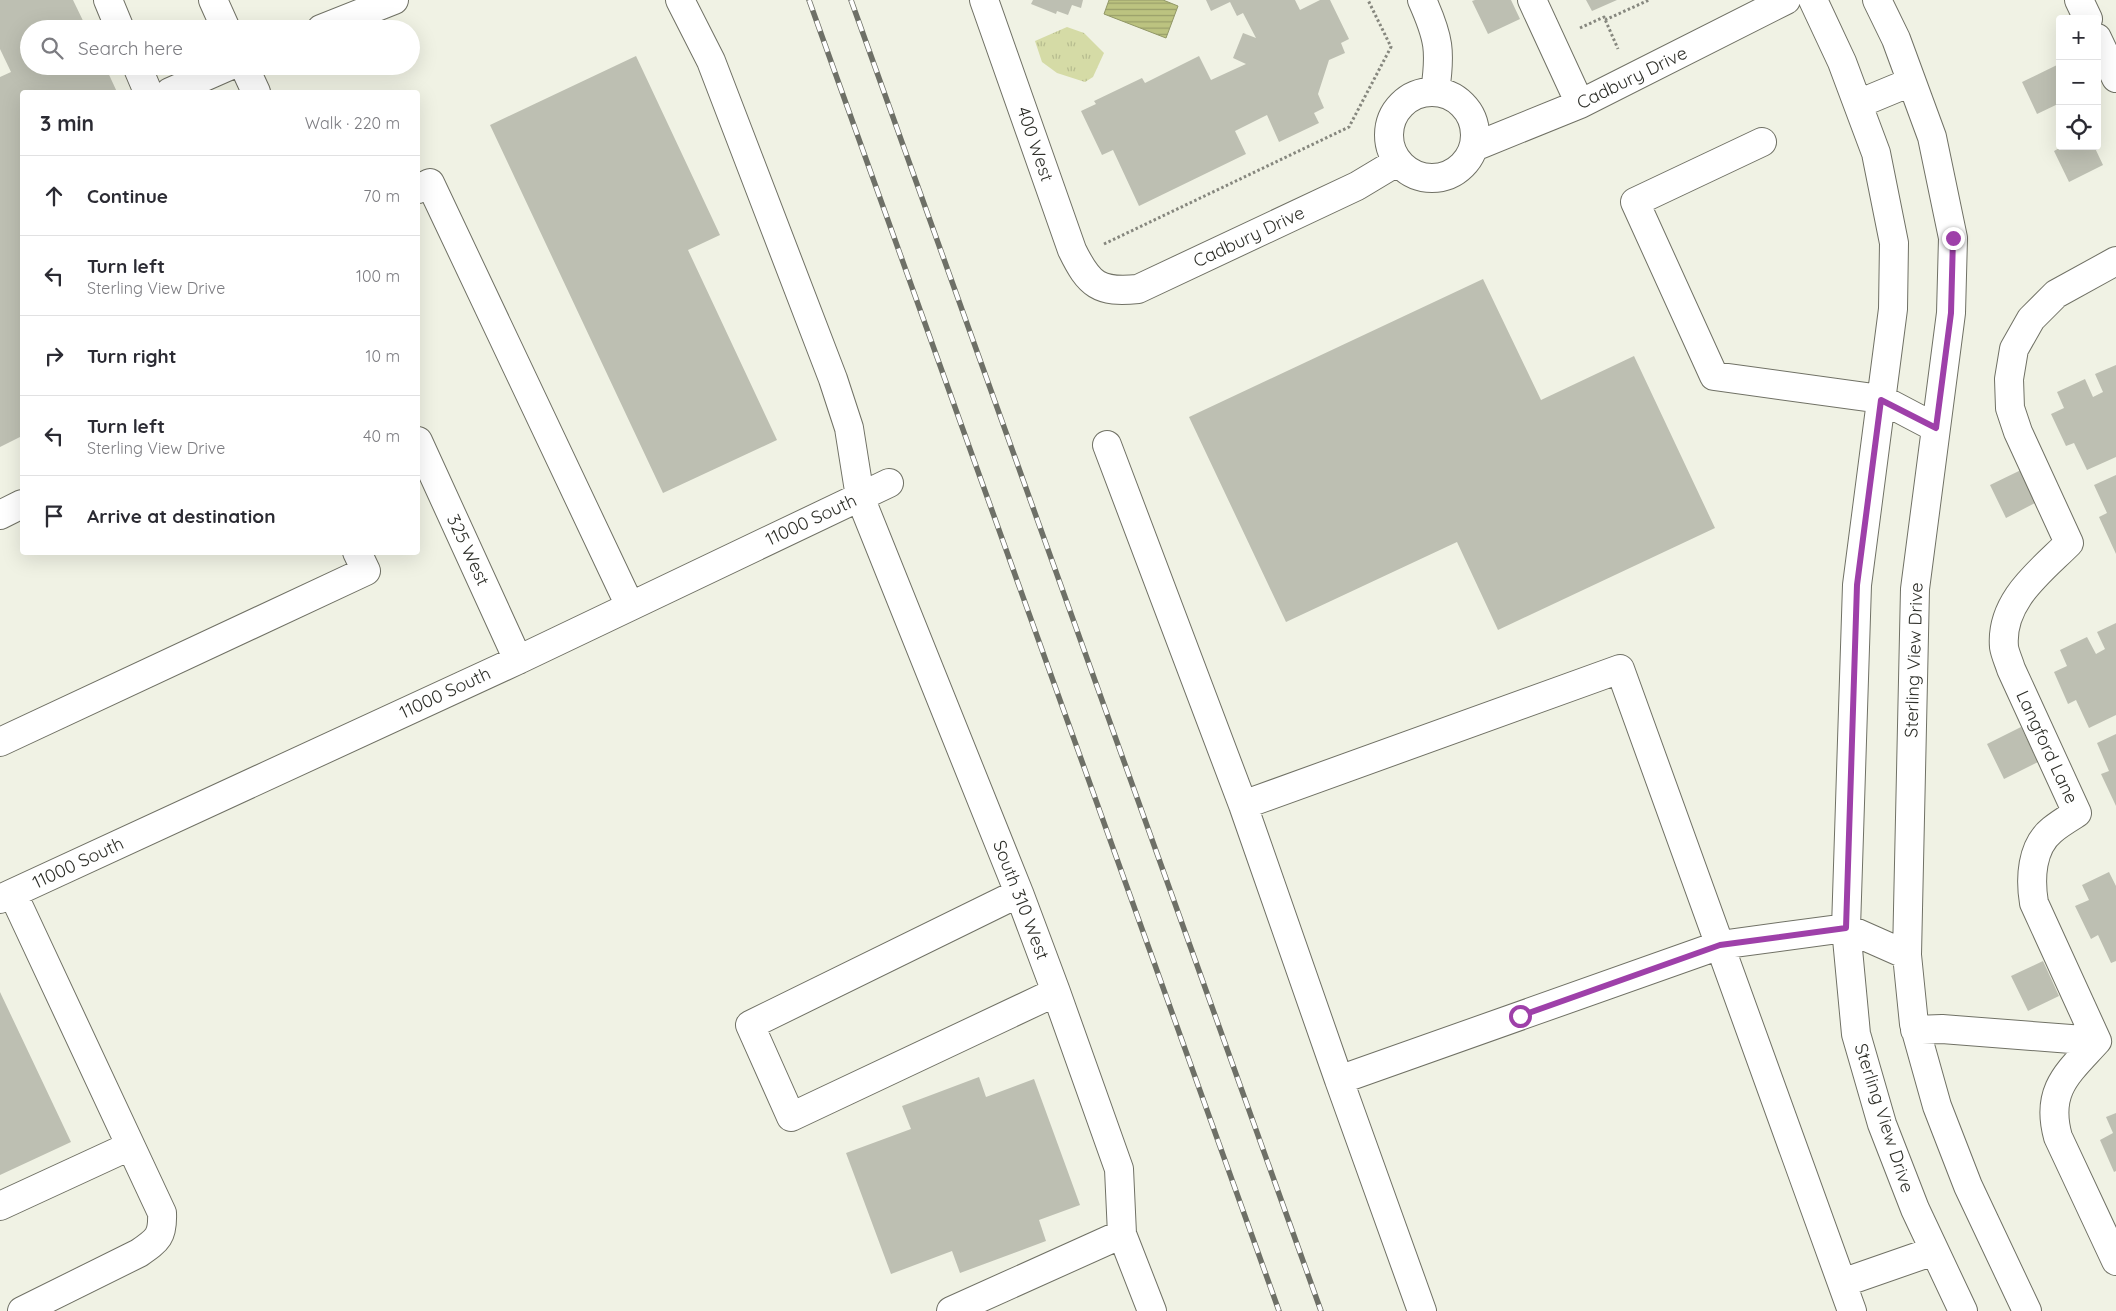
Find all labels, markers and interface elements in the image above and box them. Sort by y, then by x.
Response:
map controls [2056,15,2101,150]
button: + [2056,15,2101,60]
search box [20,20,420,75]
icon: search [38,34,66,62]
text: Search here [78,36,183,60]
street label: Cadbury Drive [1573,41,1691,114]
button: − [2056,60,2101,105]
street label: 400 West [1012,103,1059,184]
button: locate [2056,105,2101,150]
text: 3 min [40,110,94,136]
text: Walk · 220 m [305,113,400,133]
icon: ahead [40,182,68,210]
text: Continue [87,184,168,208]
text: 70 m [363,186,400,206]
street label: Cadbury Drive [1189,201,1308,272]
route end [1942,227,1965,250]
text: Turn left [87,254,165,278]
icon: left [40,262,68,290]
text: 100 m [356,266,400,286]
text: Sterling View Drive [87,278,225,298]
icon: right [40,342,68,370]
text: Turn right [87,344,176,368]
text: 10 m [366,346,400,366]
text: Turn left [87,414,165,438]
icon: left [40,422,68,450]
text: 40 m [363,426,400,446]
text: Sterling View Drive [87,438,225,458]
street label: 11000 South [762,488,860,551]
icon: arrive [40,502,68,530]
text: Arrive at destination [87,504,276,528]
street label: 325 West [442,511,495,589]
street label: Sterling View Drive [1899,582,1928,738]
street label: 11000 South [396,661,494,724]
street label: Langford Lane [2011,687,2084,807]
street label: 11000 South [29,831,127,894]
street label: South 310 West [988,837,1055,963]
route start [1509,1005,1532,1028]
street label: Sterling View Drive [1850,1040,1919,1195]

